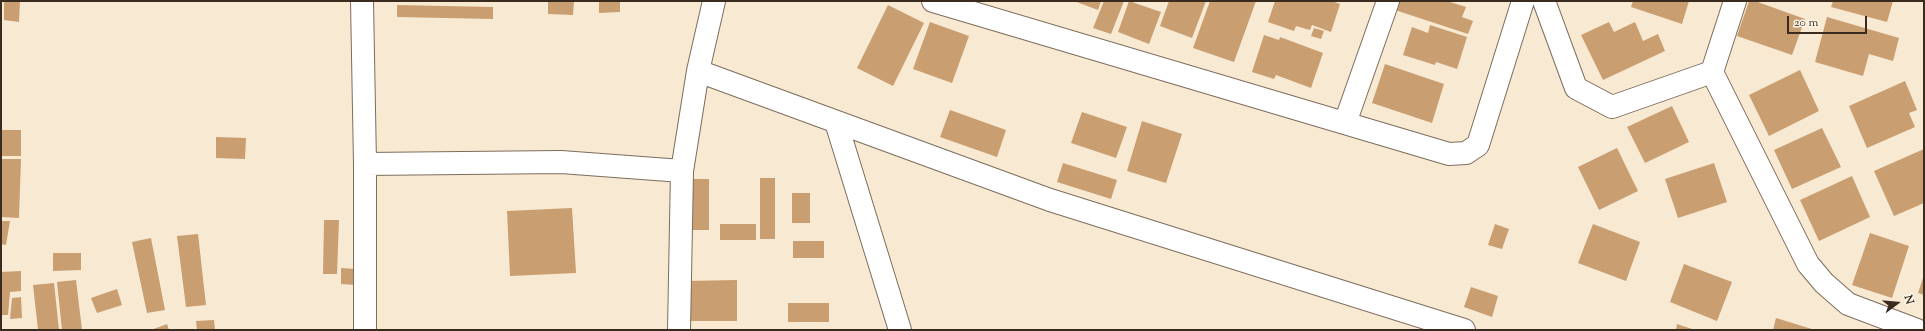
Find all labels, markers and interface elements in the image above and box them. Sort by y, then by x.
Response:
scale bar [1789,8,1869,34]
text: 20 m [1794,14,1818,32]
north arrow [1877,283,1917,323]
text: N [1900,293,1917,306]

